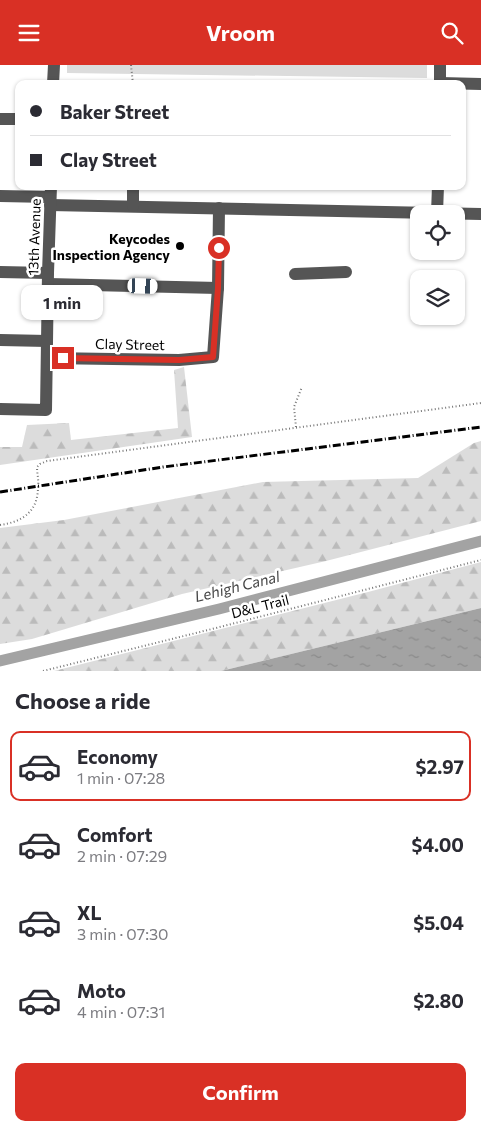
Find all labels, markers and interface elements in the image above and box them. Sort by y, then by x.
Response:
icon: menu [15,19,43,47]
text: Vroom [206,19,275,46]
icon: search [438,19,466,47]
text: Baker Street [60,100,169,123]
text: Clay Street [60,148,157,171]
street label: 13th Avenue [24,198,44,276]
map controls [410,205,465,325]
button: locate [410,205,465,260]
place label: Keycodes Inspection Agency [52,230,170,263]
route start [208,237,230,259]
marker: Keycodes Inspection Agency [174,240,186,252]
button: layers [410,270,465,325]
car [127,278,158,294]
callout: 1 min [22,285,104,321]
text: 1 min [43,293,81,312]
street label: Clay Street [95,335,165,353]
route end [52,347,74,369]
water label: Lehigh Canal [193,566,282,605]
street label: D&L Trail [229,591,291,621]
text: Choose a ride [15,687,150,714]
icon: car [17,744,62,789]
text: Economy [77,745,158,768]
text: $2.97 [416,755,464,778]
text: 1 min · 07:28 [77,768,165,787]
icon: car [17,822,62,867]
text: Comfort [77,823,153,846]
text: $4.00 [411,833,464,856]
text: 2 min · 07:29 [77,846,167,865]
icon: car [17,900,62,945]
text: XL [77,901,102,924]
text: $5.04 [413,911,464,934]
text: 3 min · 07:30 [77,924,169,943]
icon: car [17,978,62,1023]
text: Moto [77,979,126,1002]
text: $2.80 [413,989,464,1012]
text: 4 min · 07:31 [77,1002,165,1021]
button: Confirm [15,1063,466,1121]

